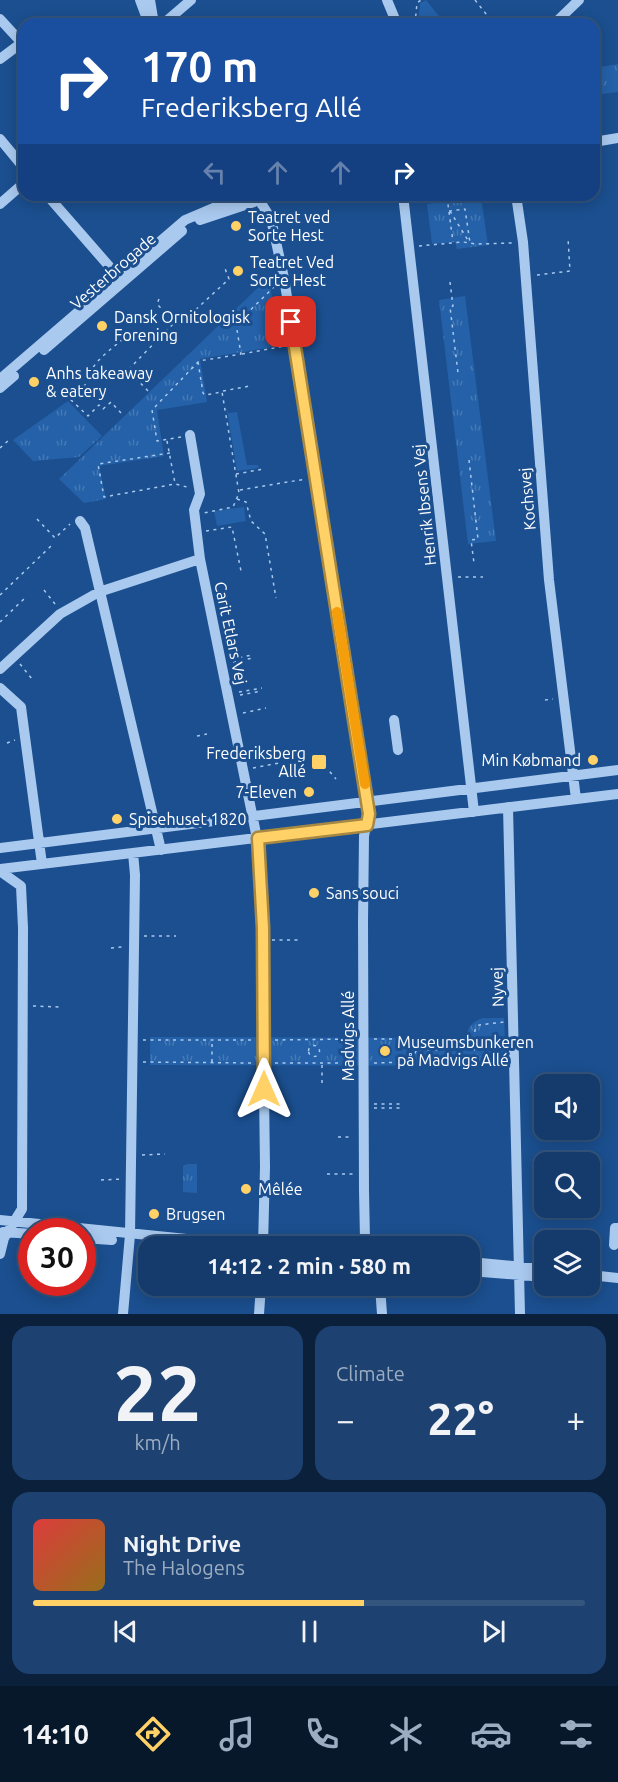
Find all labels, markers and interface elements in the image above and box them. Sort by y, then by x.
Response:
icon: right [42,42,120,120]
text: 170 m [141,43,258,90]
text: Frederiksberg Allé [141,92,362,122]
icon: left [198,156,231,189]
icon: ahead [261,156,294,189]
icon: ahead [324,156,357,189]
icon: right [387,156,420,189]
place label: Teatret ved Sorte Hest [248,208,330,244]
marker: Teatret ved Sorte Hest [229,219,243,233]
street label: Vesterbrogade [67,229,159,313]
place label: Teatret Ved Sorte Hest [250,253,334,289]
marker: Teatret Ved Sorte Hest [231,264,245,278]
pin [265,296,316,347]
icon: arrive [274,305,307,338]
place label: Dansk Ornitologisk Forening [114,308,250,344]
marker: Dansk Ornitologisk Forening [95,319,109,333]
place label: Anhs takeaway & eatery [46,364,153,400]
marker: Anhs takeaway & eatery [27,375,41,389]
street label: Henrik Ibsens Vej [409,443,439,567]
street label: Kochsvej [515,467,539,531]
street label: Carit Etlars Vej [211,580,251,686]
place label: Frederiksberg Allé [206,744,306,780]
place label: Min Købmand [482,751,581,769]
marker: Frederiksberg Allé [310,753,328,771]
marker: Min Købmand [586,753,600,767]
place label: 7-Eleven [236,783,297,801]
marker: 7-Eleven [302,785,316,799]
place label: Spisehuset 1820 [129,810,247,828]
marker: Spisehuset 1820 [110,812,124,826]
place label: Sans souci [326,884,399,902]
marker: Sans souci [307,886,321,900]
street label: Nyvej [487,967,507,1007]
street label: Madvigs Allé [339,991,357,1081]
place label: Museumsbunkeren på Madvigs Allé [397,1033,534,1069]
marker: Museumsbunkeren på Madvigs Allé [378,1044,392,1058]
position arrow [232,1057,296,1121]
map controls [534,1074,600,1296]
button: sound [534,1074,600,1140]
button: search [534,1152,600,1218]
place label: Mêlée [258,1180,303,1198]
marker: Mêlée [239,1182,253,1196]
place label: Brugsen [166,1205,225,1223]
marker: Brugsen [147,1207,161,1221]
speed limit sign: 30 [18,1218,96,1296]
button: layers [534,1230,600,1296]
text: 14:12 · 2 min · 580 m [207,1253,411,1278]
text: 22 [114,1348,201,1436]
text: Climate [336,1362,405,1385]
text: 22° [427,1393,494,1444]
text: − [336,1401,355,1438]
text: + [566,1401,585,1438]
text: km/h [134,1431,181,1454]
text: Night Drive [123,1531,241,1556]
text: The Halogens [123,1556,245,1579]
icon: previous [109,1615,142,1648]
icon: pause [293,1615,326,1648]
icon: next [477,1615,510,1648]
icon: directions [132,1713,174,1755]
icon: music [216,1713,258,1755]
icon: phone [301,1713,343,1755]
icon: climate [385,1713,427,1755]
icon: car [470,1713,512,1755]
icon: filters [555,1713,597,1755]
text: 14:10 [21,1719,89,1749]

